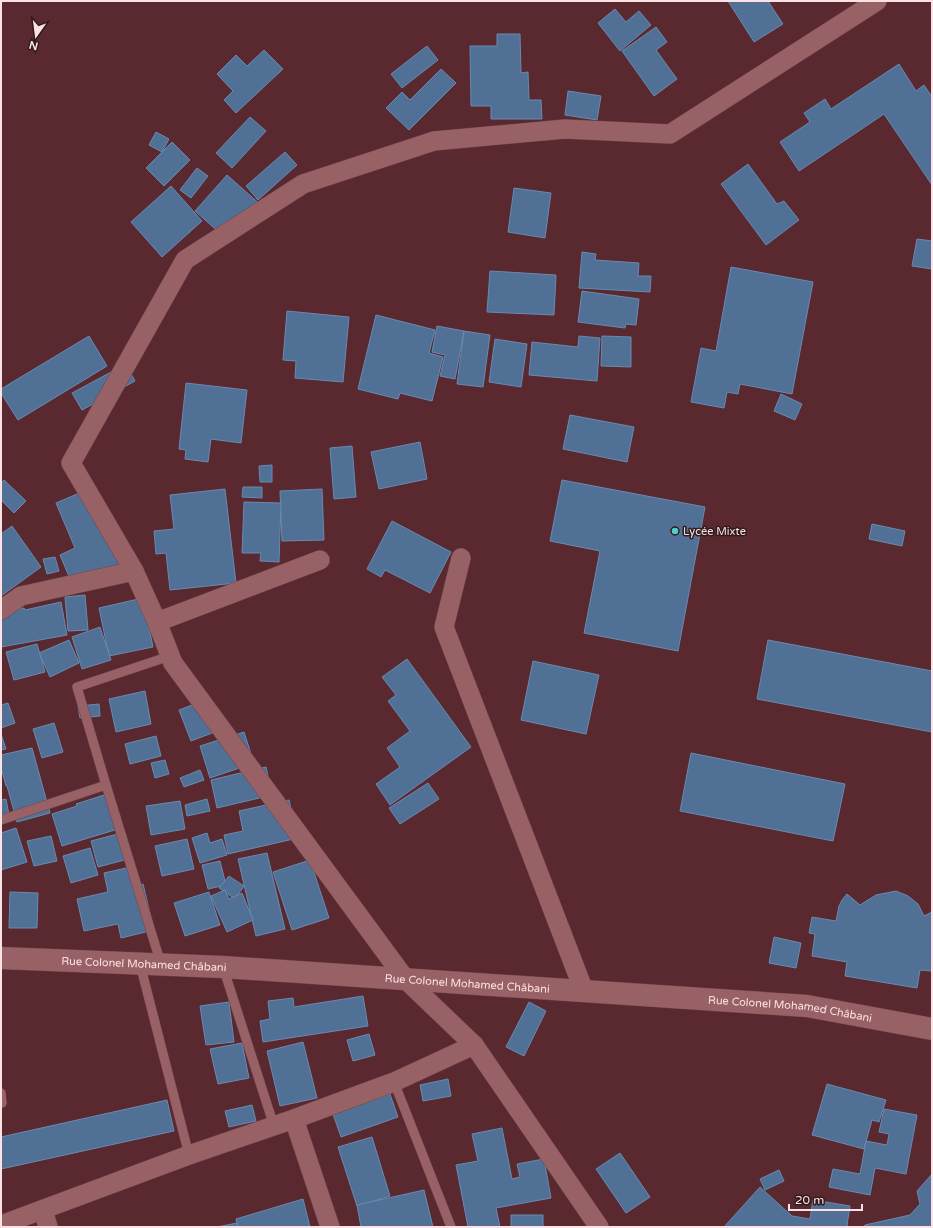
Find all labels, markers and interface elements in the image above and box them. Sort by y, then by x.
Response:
north arrow [16,16,56,56]
text: N [28,38,40,53]
place label: Lycée Mixte [683,525,746,538]
marker: Lycée Mixte [670,526,680,536]
street label: Rue Colonel Mohamed Châbani [61,954,227,974]
street label: Rue Colonel Mohamed Châbani [384,971,550,995]
street label: Rue Colonel Mohamed Châbani [708,993,873,1024]
scale bar [789,1186,862,1212]
text: 20 m [795,1193,824,1207]

